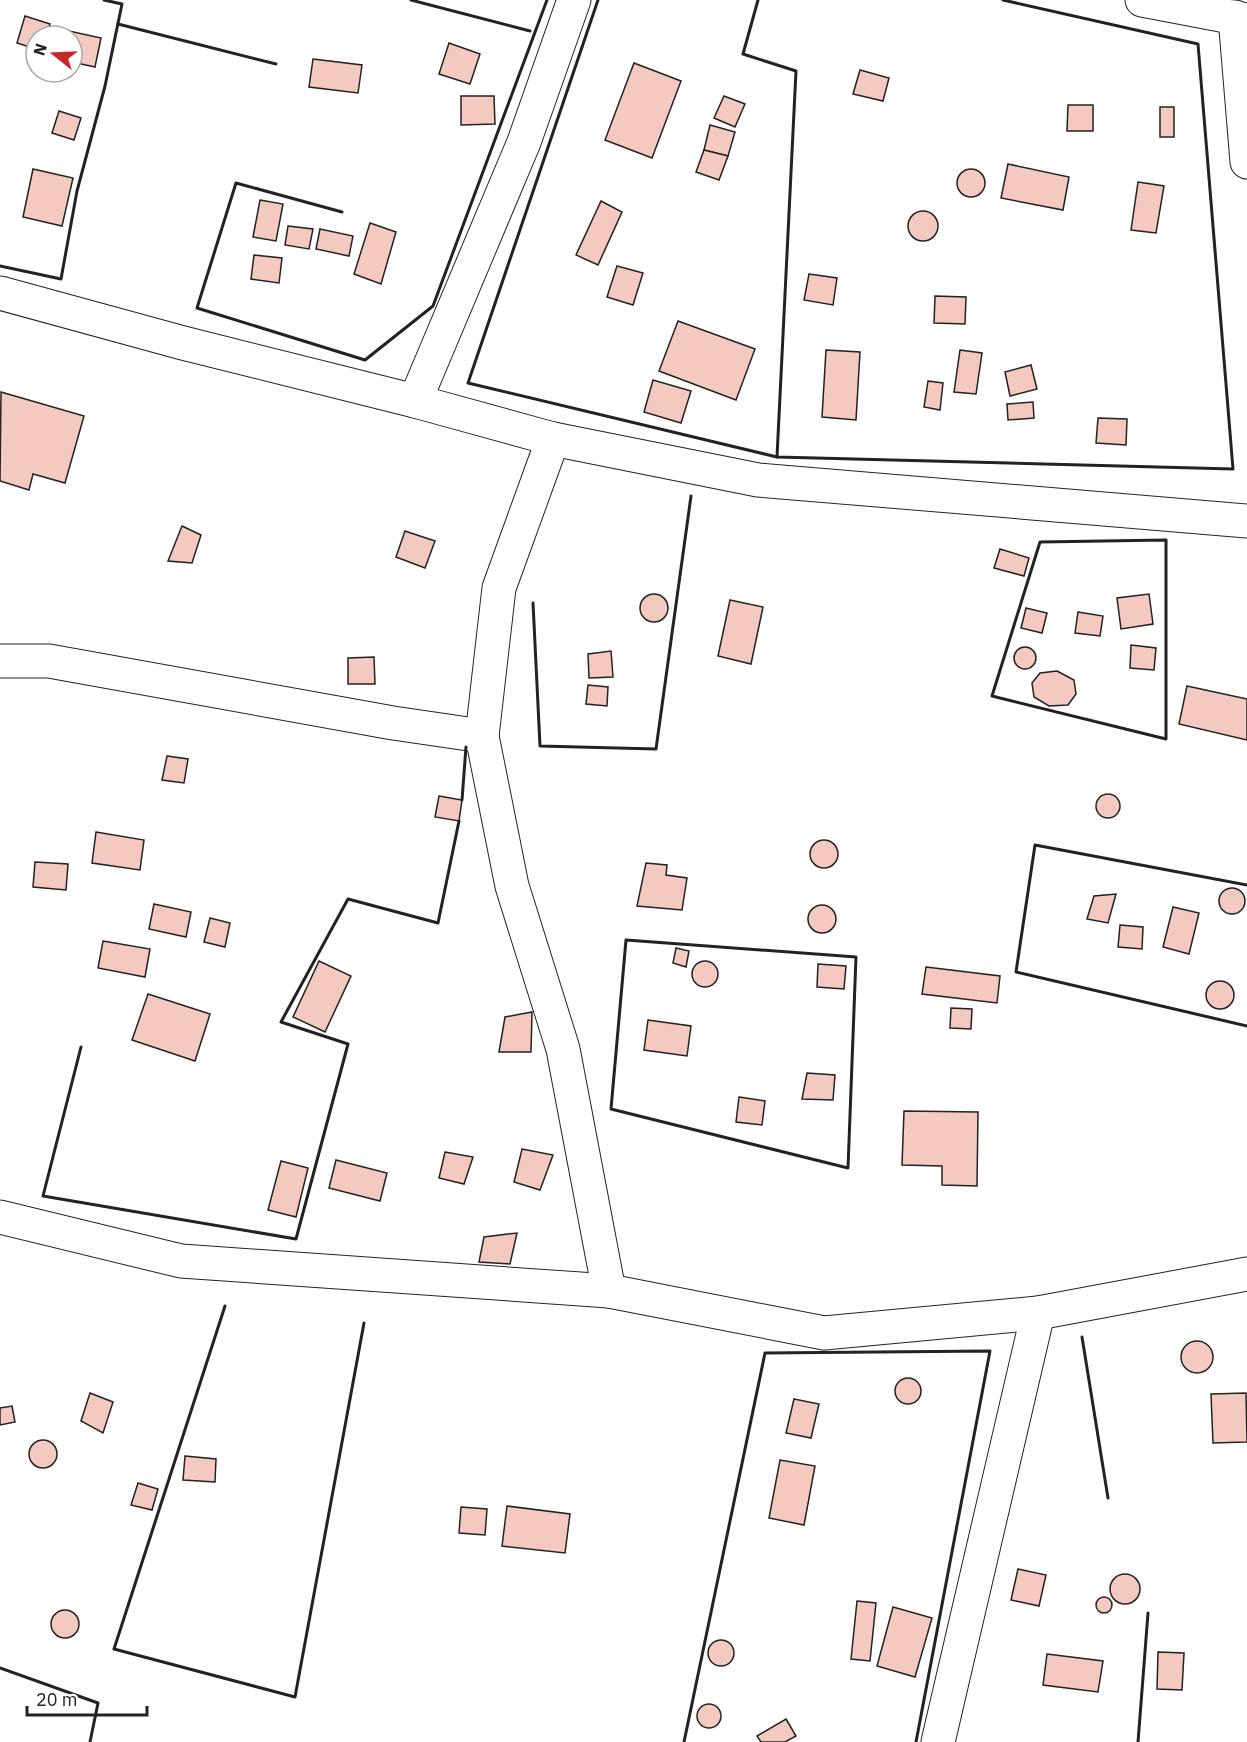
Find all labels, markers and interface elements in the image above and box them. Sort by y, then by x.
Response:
north arrow [24,24,84,84]
text: N [28,41,51,58]
scale bar [27,1679,147,1717]
text: 20 m [36,1688,78,1711]

